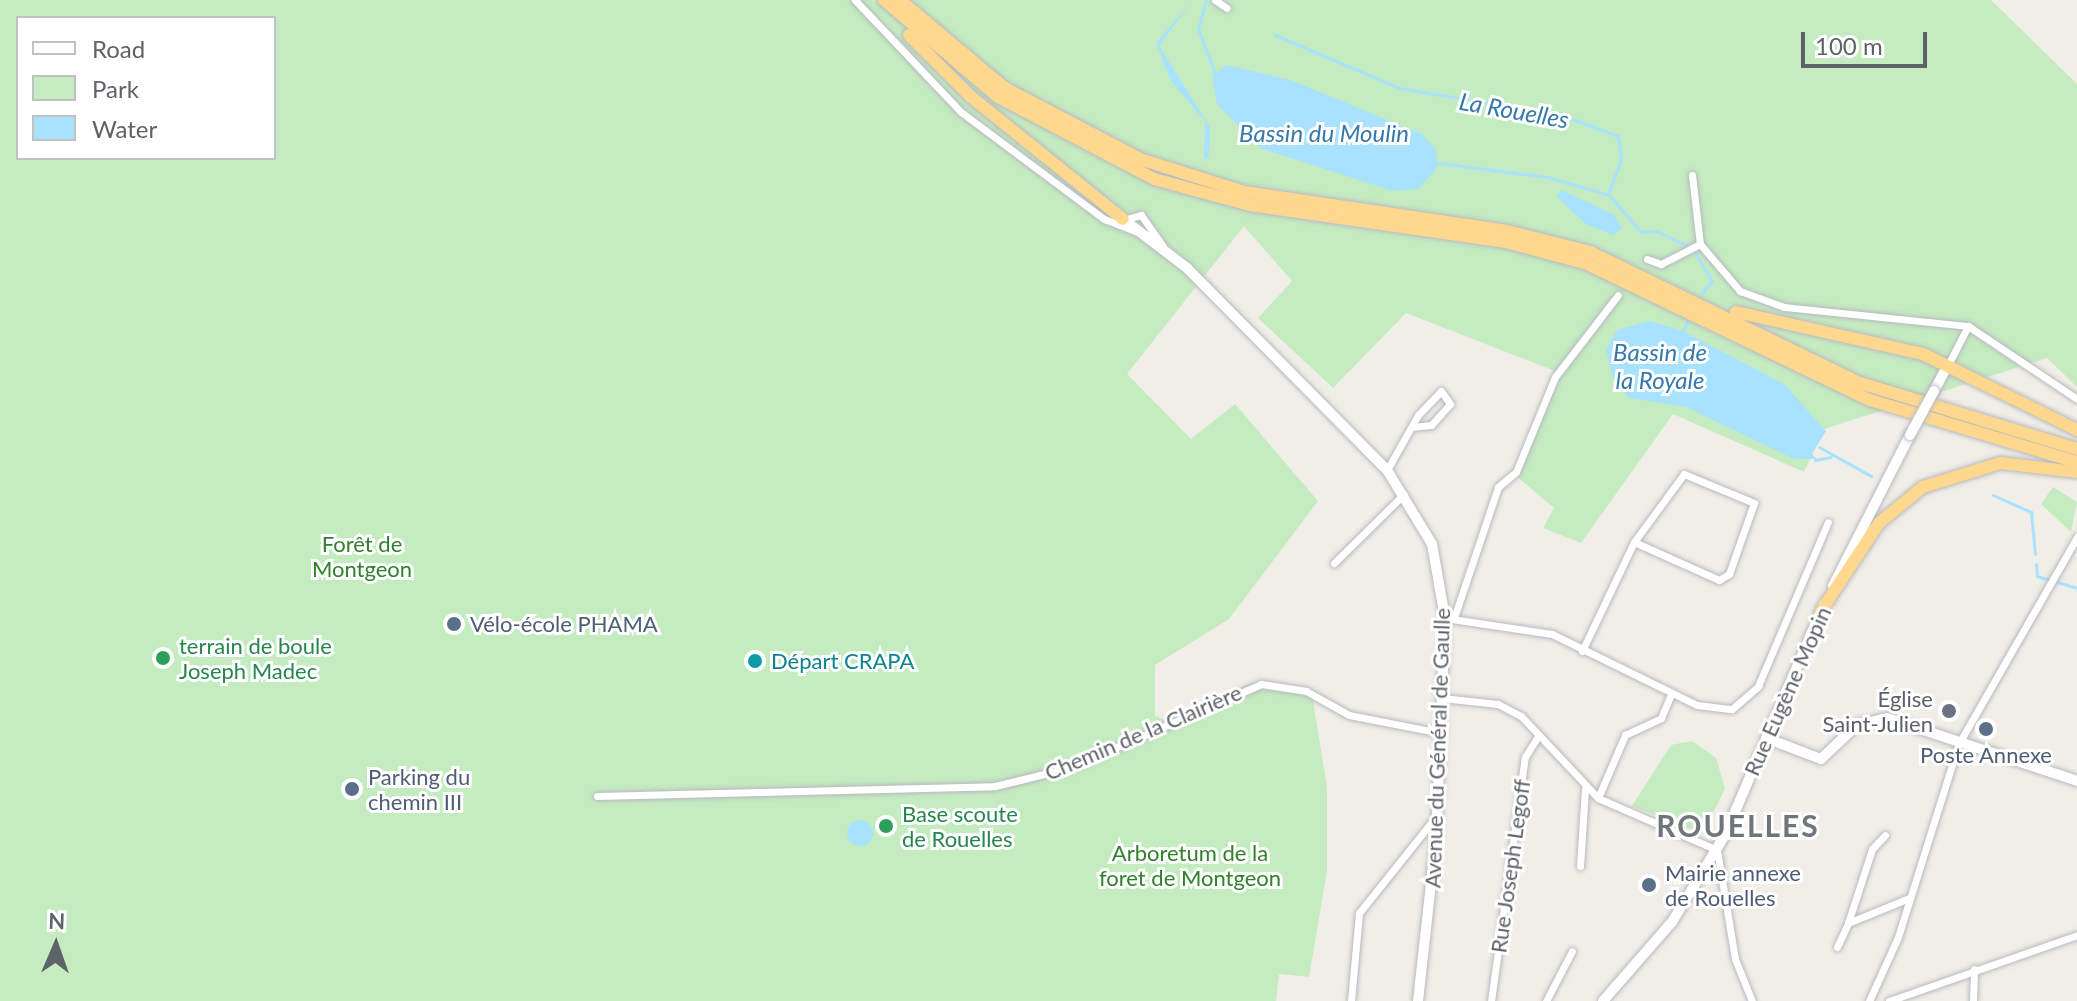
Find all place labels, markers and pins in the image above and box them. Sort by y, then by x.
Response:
place label: Vélo-école PHAMA [470,611,658,637]
marker: Vélo-école PHAMA [445,615,463,633]
place label: terrain de boule Joseph Madec [179,632,332,684]
place label: Départ CRAPA [771,648,914,674]
marker: terrain de boule Joseph Madec [154,649,172,667]
marker: Départ CRAPA [746,652,764,670]
place label: Église Saint-Julien [1822,685,1933,736]
marker: Église Saint-Julien [1940,702,1958,720]
marker: Poste Annexe [1977,720,1995,738]
place label: Poste Annexe [1920,742,2052,768]
place label: Parking du chemin III [368,763,470,814]
marker: Parking du chemin III [343,780,361,798]
place label: Base scoute de Rouelles [902,800,1018,852]
marker: Base scoute de Rouelles [877,817,895,835]
place label: Mairie annexe de Rouelles [1665,859,1801,910]
marker: Mairie annexe de Rouelles [1640,876,1658,894]

